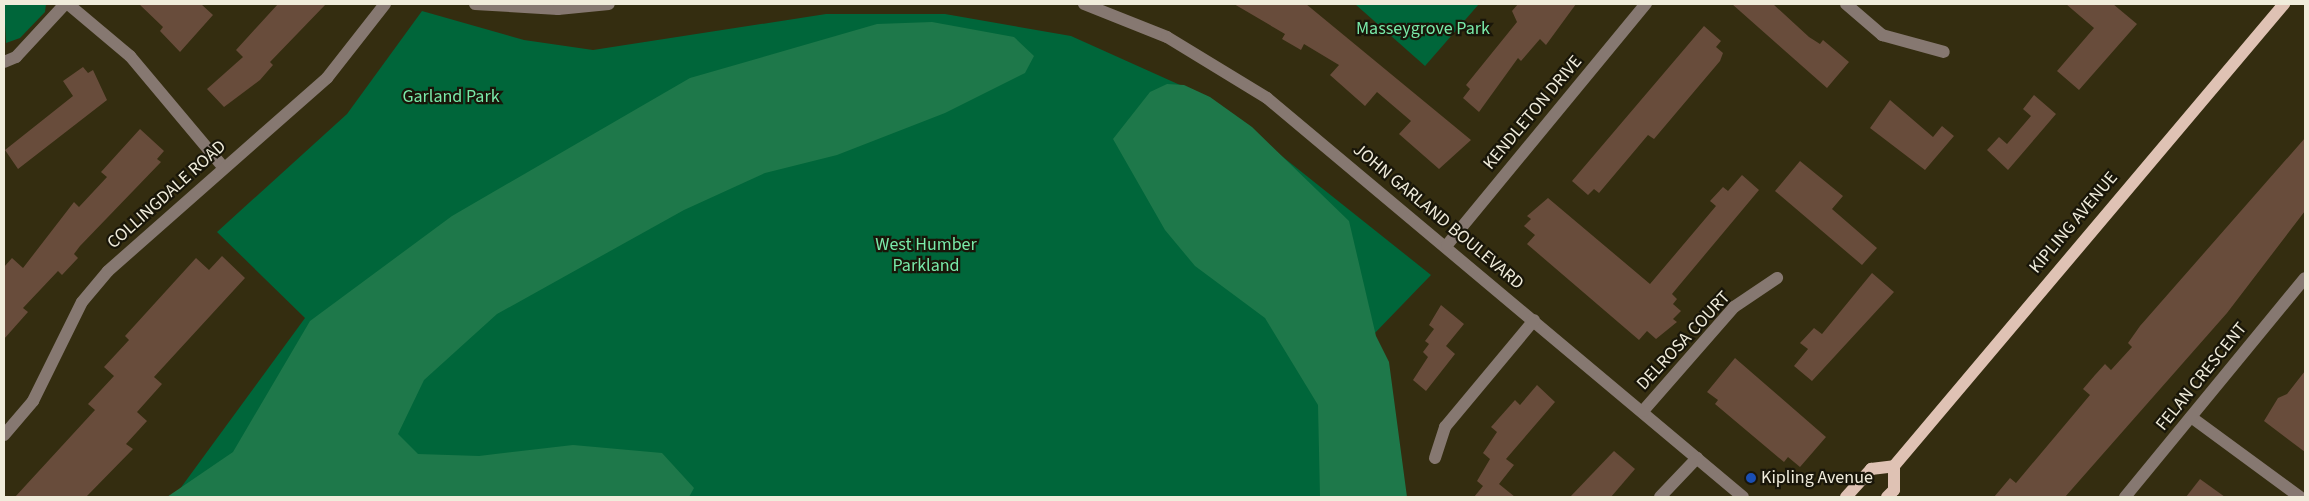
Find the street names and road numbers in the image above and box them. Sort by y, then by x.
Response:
street label: KENDLETON DRIVE [1479,52,1587,174]
street label: COLLINGDALE ROAD [103,136,231,254]
street label: JOHN GARLAND BOULEVARD [1348,139,1528,295]
street label: KIPLING AVENUE [2025,168,2123,278]
street label: DELROSA COURT [1633,287,1735,395]
street label: FELAN CRESCENT [2152,319,2252,435]

